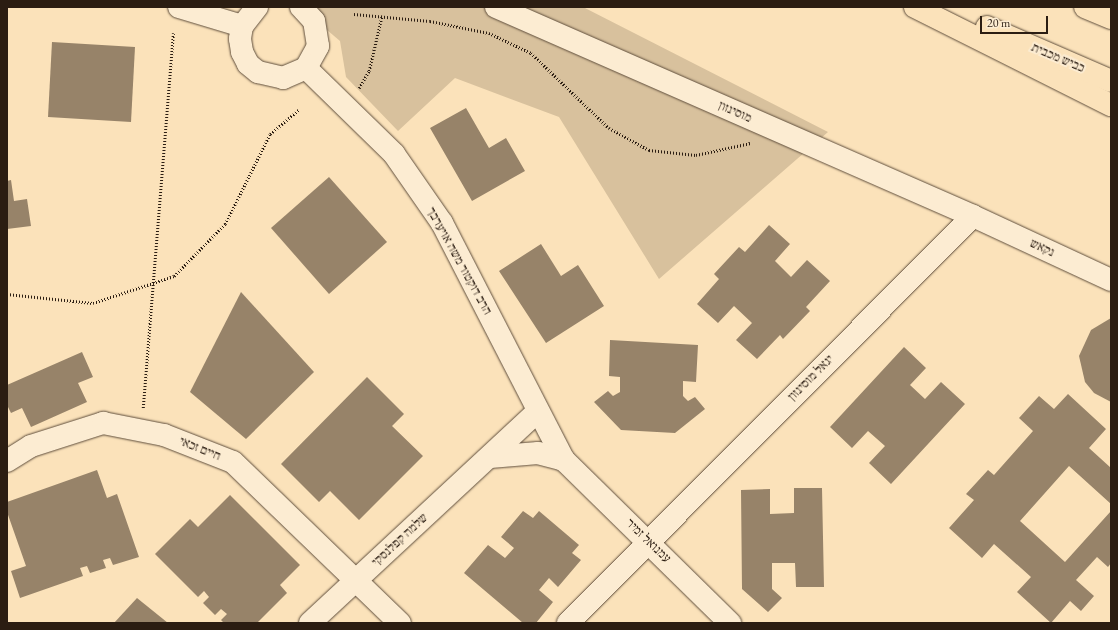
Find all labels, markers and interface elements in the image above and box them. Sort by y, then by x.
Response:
scale bar [982,8,1050,34]
text: 20 m [987,15,1010,31]
street label: כביש מכבית [1029,40,1087,76]
street label: מוסינזון [716,98,754,126]
street label: הרב דוקטור משה אויערבך [423,204,495,318]
street label: נקאש [1027,236,1057,260]
street label: יגאל מוסינזון [785,352,837,404]
street label: חיים זכאי [177,434,223,464]
street label: שלמה קפלנסקי [369,510,431,570]
street label: עמנואל זמיר [622,516,674,566]

